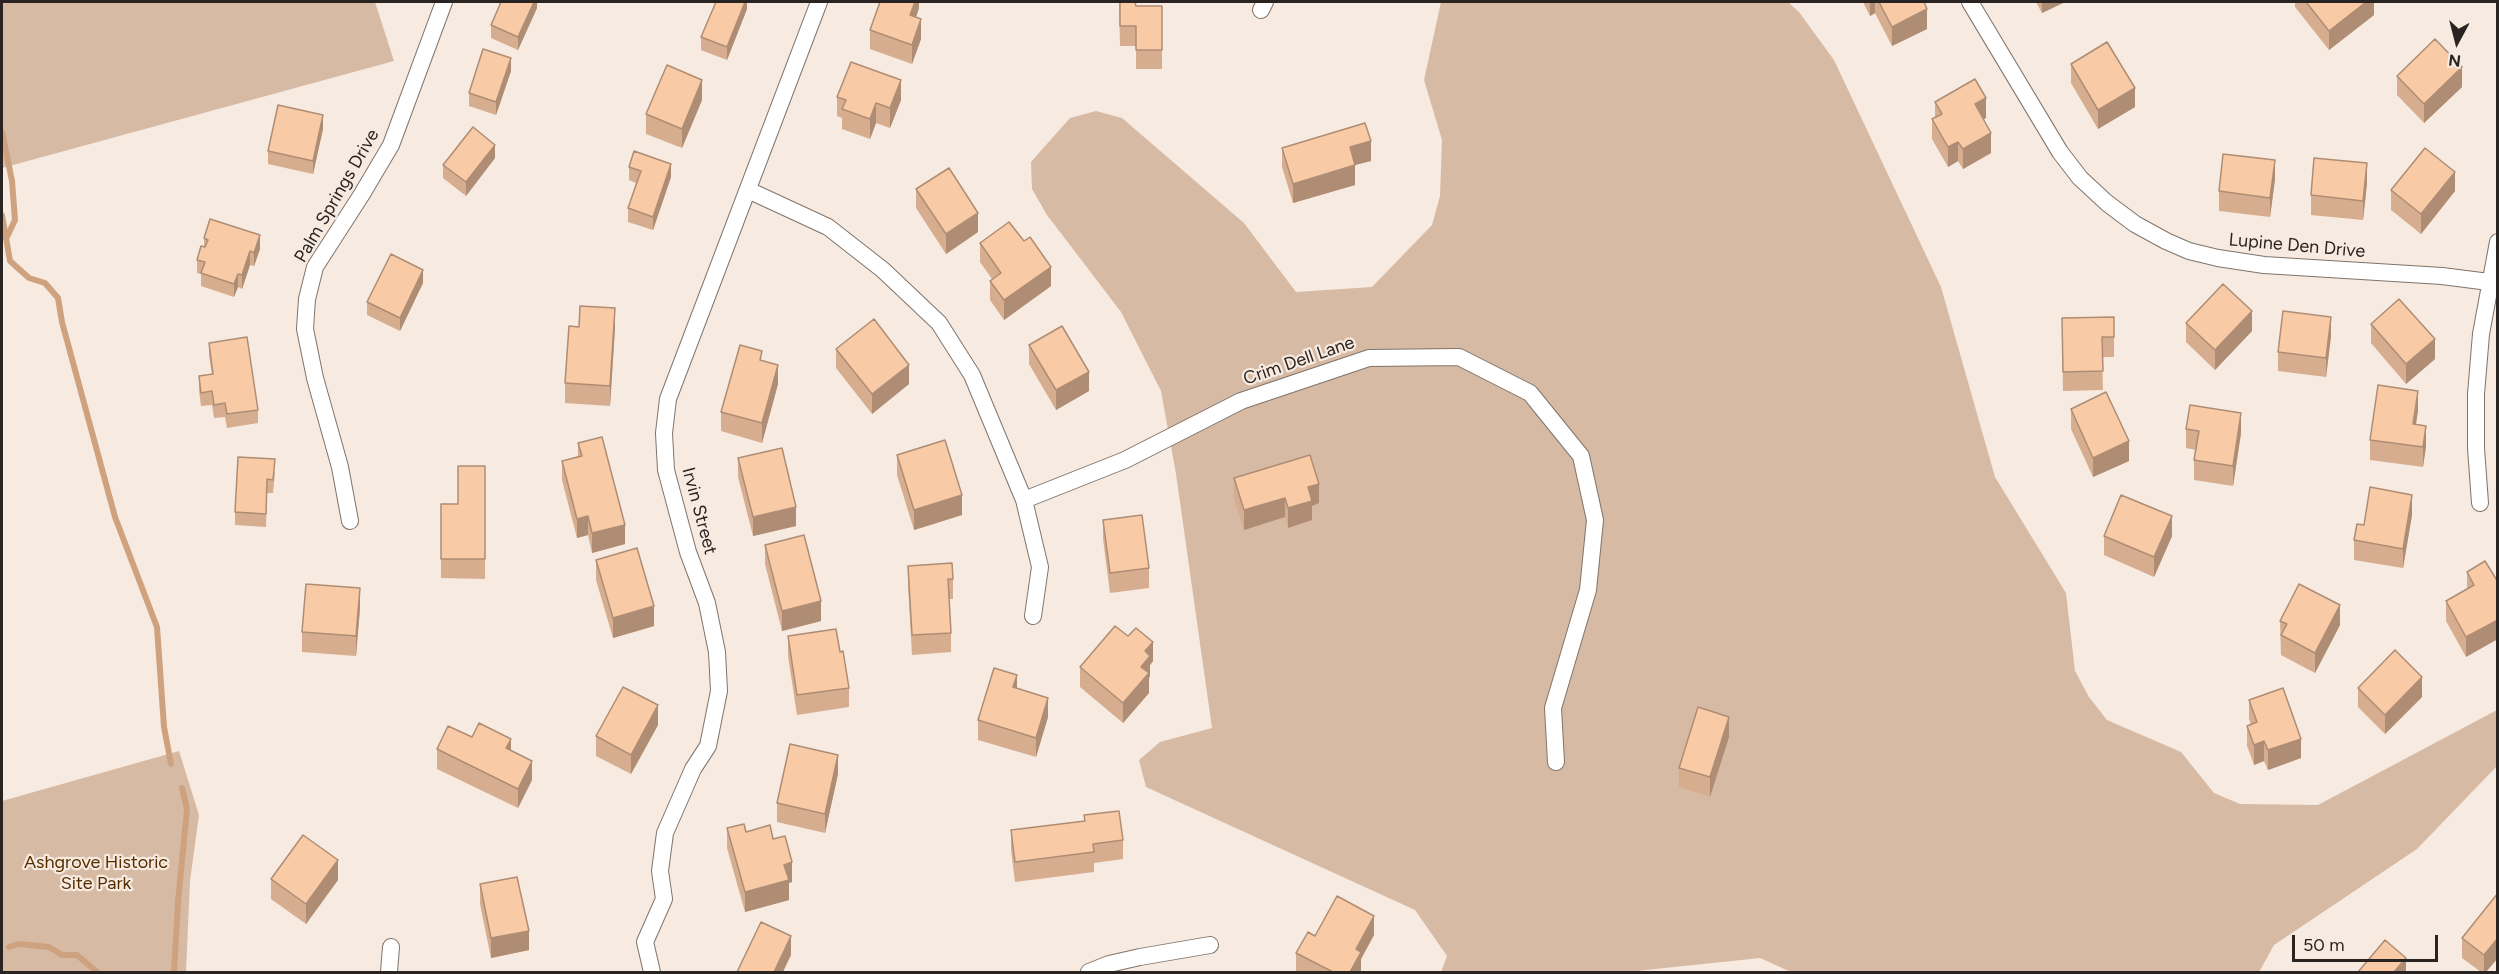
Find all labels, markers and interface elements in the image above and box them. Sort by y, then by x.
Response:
north arrow [2427,12,2487,72]
text: N [2447,50,2462,71]
street label: Palm Springs Drive [290,126,384,266]
street label: Lupine Den Drive [2228,229,2366,263]
street label: Crim Dell Lane [1241,332,1357,390]
street label: Irvin Street [677,465,721,557]
park label: Ashgrove Historic Site Park [24,852,168,894]
scale bar [2295,923,2440,961]
text: 50 m [2303,934,2345,956]

